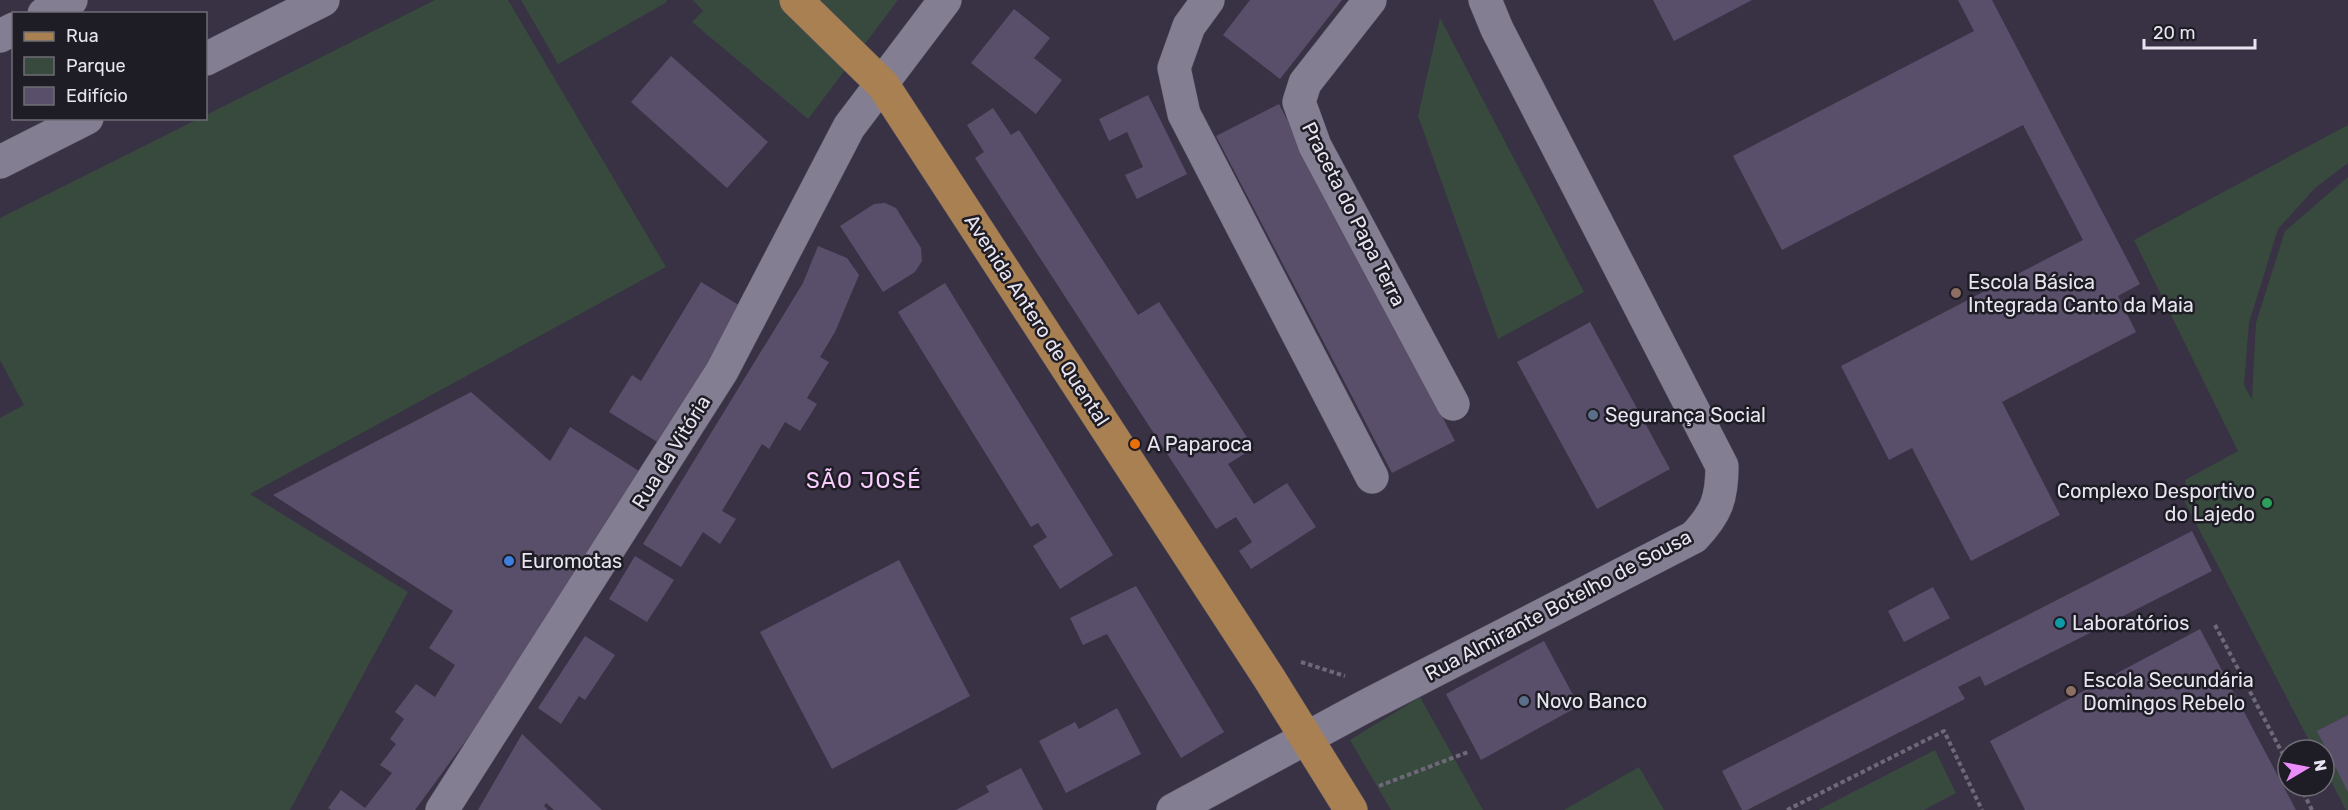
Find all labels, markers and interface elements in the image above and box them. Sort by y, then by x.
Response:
legend [12,12,207,120]
scale bar [2144,12,2255,50]
text: 20 m [2153,22,2195,44]
text: Rua [66,25,99,47]
text: Parque [66,55,126,77]
text: Edifício [66,85,128,107]
street label: Praceta do Papa Terra [1297,118,1411,310]
street label: Avenida Antero de Quental [960,210,1114,430]
place label: Escola Básica Integrada Canto da Maia [1968,270,2194,317]
marker: Escola Básica Integrada Canto da Maia [1949,286,1963,300]
street label: Rua da Vitória [627,391,715,513]
place label: Segurança Social [1605,403,1766,427]
marker: Segurança Social [1586,408,1600,422]
place label: A Paparoca [1147,432,1252,456]
marker: A Paparoca [1128,437,1142,451]
district label: SÃO JOSÉ [806,467,922,494]
place label: Complexo Desportivo do Lajedo [2057,479,2255,526]
marker: Complexo Desportivo do Lajedo [2260,496,2274,510]
street label: Rua Almirante Botelho de Sousa [1421,524,1695,686]
place label: Euromotas [521,549,622,573]
marker: Euromotas [502,554,516,568]
place label: Laboratórios [2072,611,2189,635]
marker: Laboratórios [2053,616,2067,630]
place label: Escola Secundária Domingos Rebelo [2083,668,2254,715]
marker: Escola Secundária Domingos Rebelo [2064,684,2078,698]
place label: Novo Banco [1536,689,1647,713]
marker: Novo Banco [1517,694,1531,708]
north arrow [2276,738,2336,798]
text: N [2310,758,2331,773]

